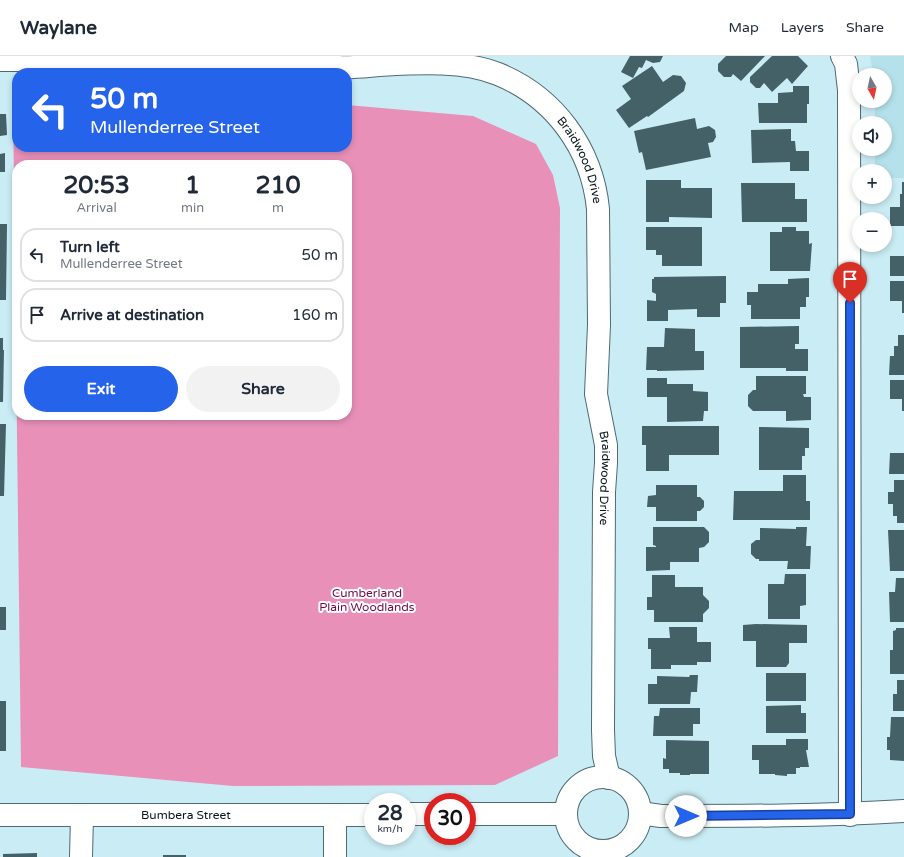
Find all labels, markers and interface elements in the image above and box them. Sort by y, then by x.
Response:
text: Waylane [20,17,97,39]
text: Map [729,19,759,36]
text: Layers [781,19,824,36]
text: Share [846,19,884,36]
north arrow [852,68,892,108]
map controls [852,68,892,252]
text: 50 m [90,82,158,116]
icon: left [24,84,76,136]
street label: Braidwood Drive [554,114,604,205]
text: Mullenderree Street [90,116,260,138]
button: sound [852,116,892,156]
button: + [852,164,892,204]
text: 20:53 [63,171,130,200]
text: 1 [185,171,200,200]
text: 210 [255,171,301,200]
text: Arrival [76,200,117,216]
text: min [181,200,204,216]
text: m [272,200,284,216]
button: − [852,212,892,252]
text: Turn left [60,238,120,256]
icon: left [26,244,48,266]
text: 50 m [301,246,338,264]
text: Mullenderree Street [60,256,183,272]
pin [833,262,867,303]
icon: arrive [839,268,861,290]
icon: arrive [26,304,48,326]
text: Arrive at destination [60,306,204,324]
text: 160 m [292,306,338,324]
button: Exit [24,366,178,412]
button: Share [186,366,340,412]
street label: Braidwood Drive [596,430,613,525]
park label: Cumberland Plain Woodlands [319,586,415,614]
speed limit sign: 30 [424,793,476,845]
position arrow [665,795,707,837]
text: 28 [377,802,403,826]
street label: Bumbera Street [141,808,231,822]
text: km/h [377,823,403,835]

